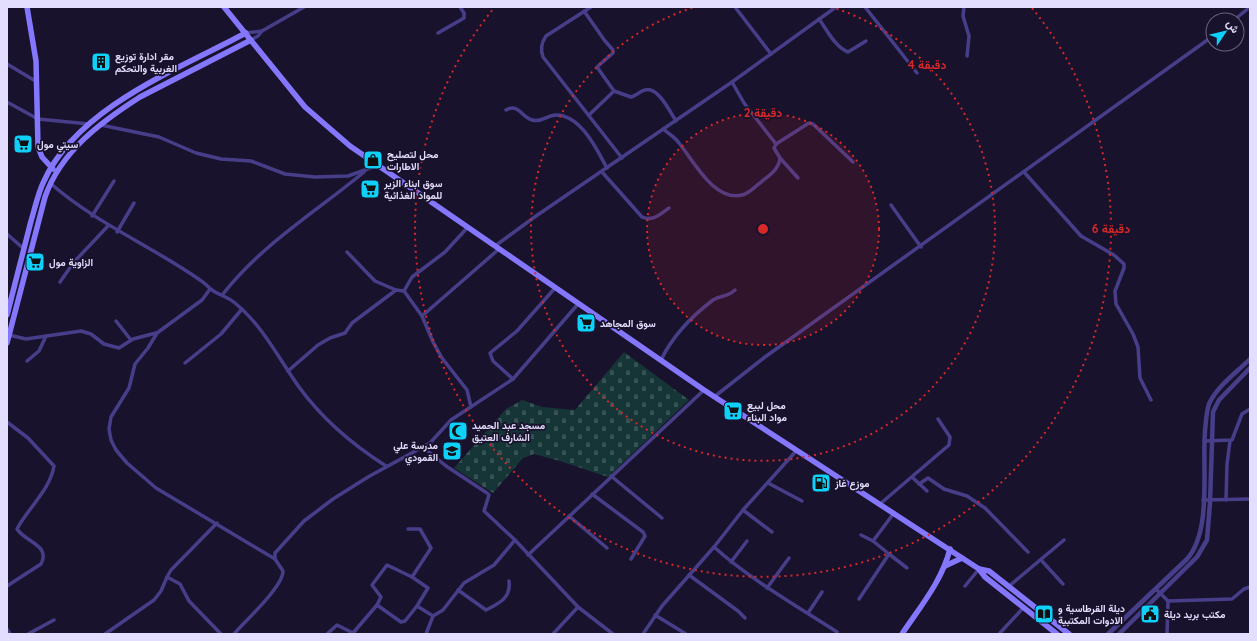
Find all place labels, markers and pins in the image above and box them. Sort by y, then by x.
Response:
place label: مقر ادارة توزيع الغربية والتحكم [115,50,177,75]
building icon: مقر ادارة توزيع الغربية والتحكم [90,51,112,73]
supermarket icon: سيتي مول [12,133,34,155]
place label: سيتي مول [37,138,78,153]
place label: محل لتصليح الاطارات [387,148,439,173]
shop icon: محل لتصليح الاطارات [362,149,384,171]
place label: سوق ابناء الزير للمواد الغذائية [383,177,442,202]
supermarket icon: سوق ابناء الزير للمواد الغذائية [359,178,381,200]
centre of rings [756,222,770,236]
supermarket icon: الزاوية مول [24,251,46,273]
place label: الزاوية مول [49,256,93,269]
supermarket icon: سوق المجاهد [575,312,597,334]
place label: سوق المجاهد [600,317,656,330]
place label: محل لبيع مواد البناء [747,399,787,424]
supermarket icon: محل لبيع مواد البناء [722,400,744,422]
place label: مسجد عبد الحميد الشارف العتيق [472,419,546,444]
mosque icon: مسجد عبد الحميد الشارف العتيق [447,420,469,442]
place label: مدرسة علي القمودي [393,439,439,466]
school or university icon: مدرسة علي القمودي [441,440,463,462]
fuel station icon: موزع غاز [810,472,832,494]
place label: موزع غاز [834,477,870,491]
place label: ديلة القرطاسية و الادوات المكتبية [1058,602,1125,627]
library icon: ديلة القرطاسية و الادوات المكتبية [1033,603,1055,625]
public building icon: مكتب بريد ديلة [1139,603,1161,625]
place label: مكتب بريد ديلة [1164,608,1226,621]

